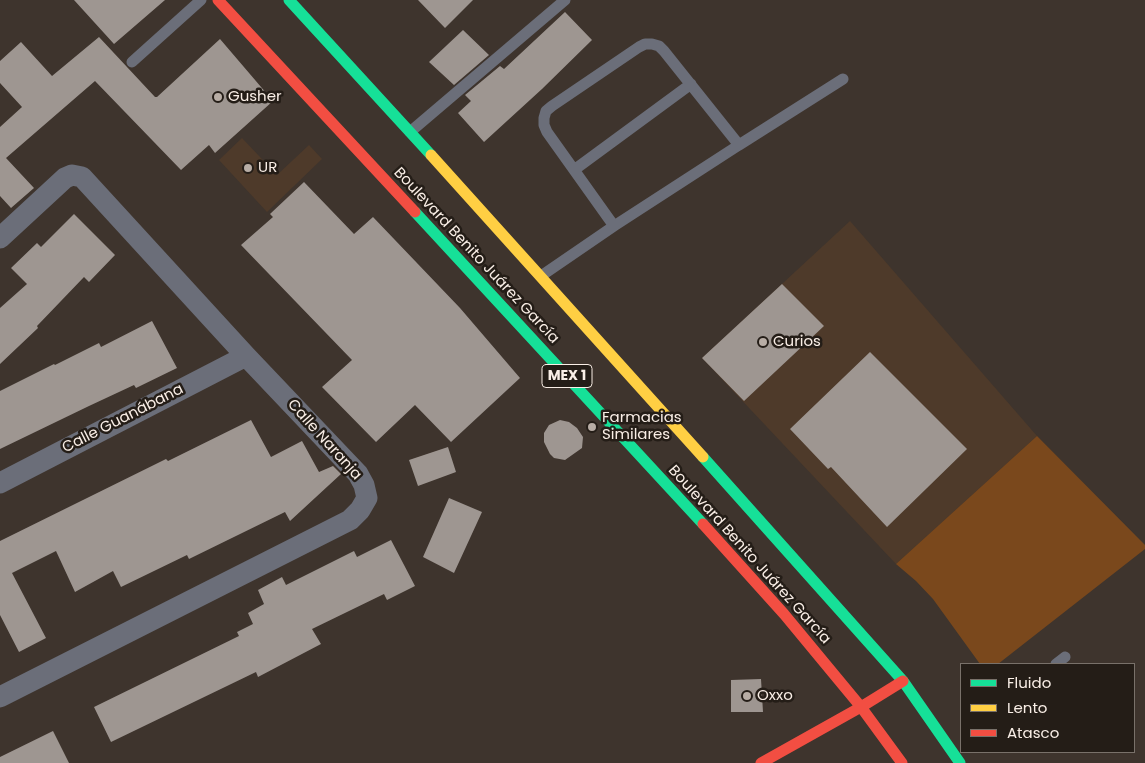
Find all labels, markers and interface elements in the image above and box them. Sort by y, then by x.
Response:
place label: Gusher [228,88,282,106]
marker: Gusher [212,91,224,103]
place label: UR [258,159,277,177]
marker: UR [242,162,254,174]
street label: Boulevard Benito Juárez García [390,164,562,348]
place label: Curios [773,333,821,351]
marker: Curios [757,336,769,348]
road number: MEX 1 [542,364,592,388]
street label: Calle Guanábana [59,381,187,457]
street label: Calle Naranja [283,396,365,484]
place label: Farmacias Similares [602,409,682,444]
marker: Farmacias Similares [586,421,598,433]
street label: Boulevard Benito Juárez García [664,462,834,648]
legend [960,663,1135,753]
text: Fluido [1007,672,1051,693]
place label: Oxxo [757,687,793,705]
marker: Oxxo [741,690,753,702]
text: Lento [1007,697,1047,718]
text: Atasco [1007,722,1059,743]

